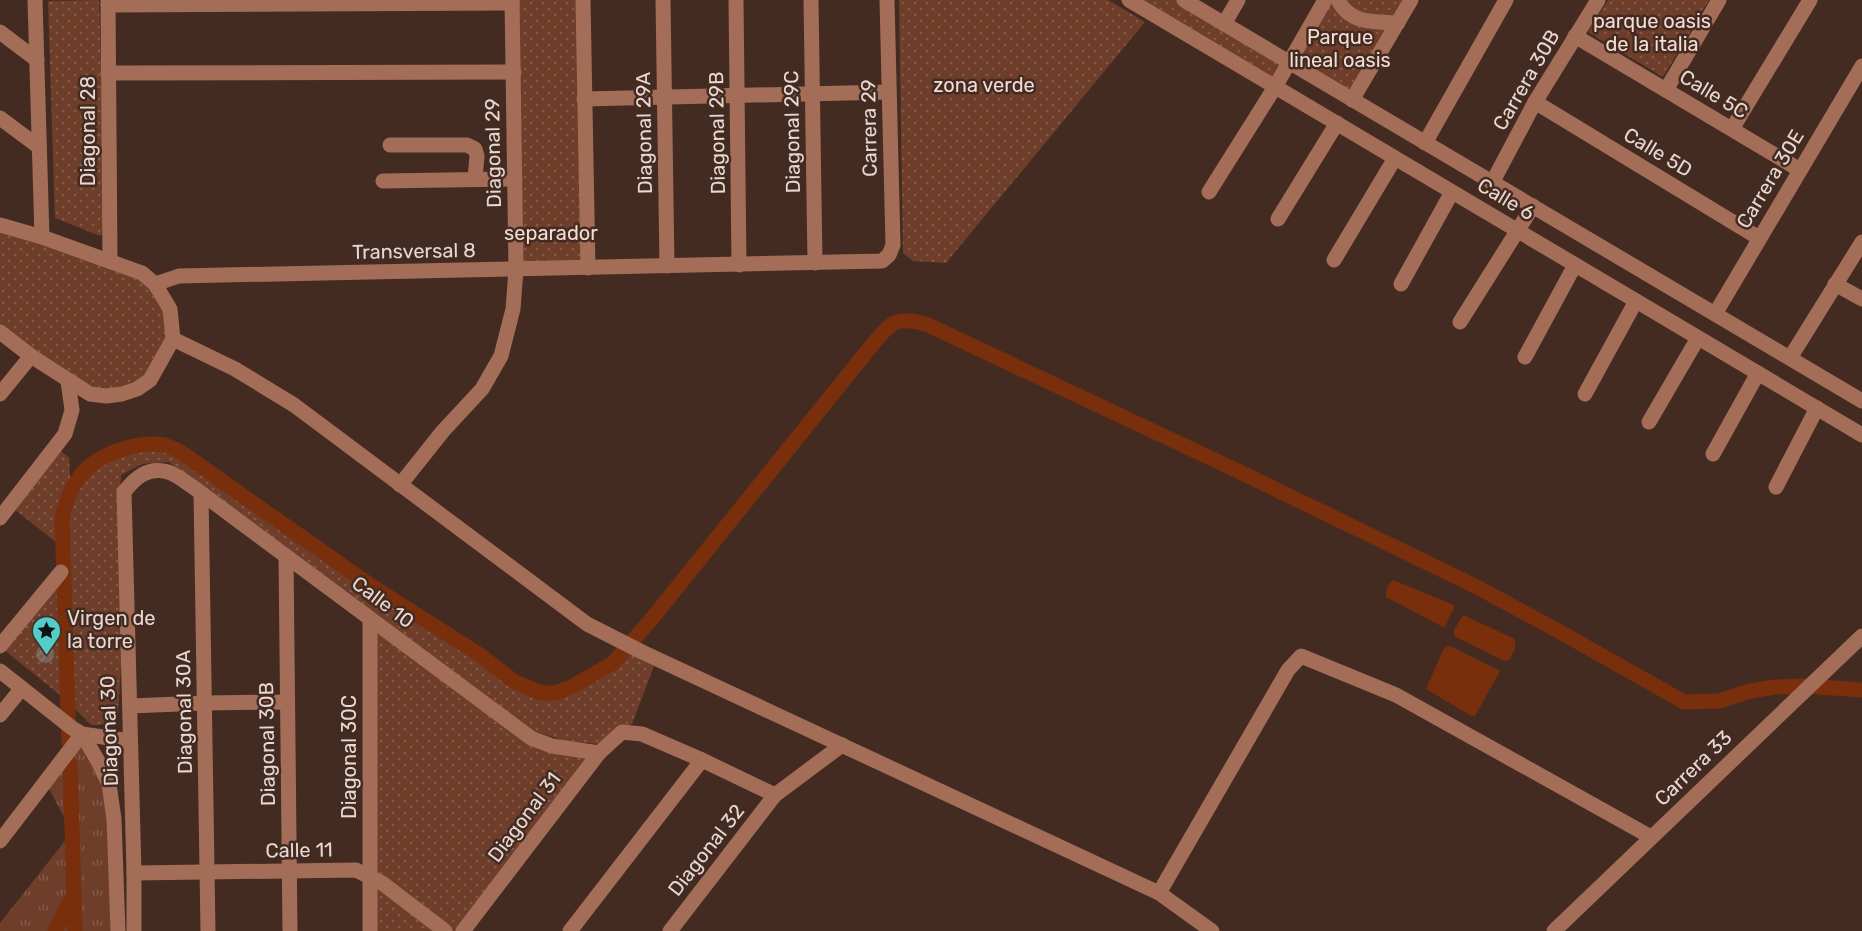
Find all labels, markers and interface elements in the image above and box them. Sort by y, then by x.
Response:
park label: parque oasis de la italia [1593,9,1711,56]
park label: Parque lineal oasis [1289,25,1391,72]
street label: Carrera 30B [1488,25,1564,135]
street label: Calle 5C [1676,64,1752,124]
street label: Diagonal 29C [779,70,805,194]
street label: Diagonal 29B [704,71,730,195]
street label: Diagonal 29A [631,72,657,194]
park label: zona verde [933,73,1035,97]
street label: Diagonal 28 [76,76,100,186]
street label: Carrera 29 [856,79,882,177]
street label: Diagonal 29 [480,98,506,208]
street label: Calle 5D [1619,122,1697,182]
street label: Carrera 30E [1731,125,1809,233]
street label: Calle 6 [1473,173,1539,225]
park label: separador [504,221,598,245]
street label: Transversal 8 [352,238,476,264]
street label: Calle 10 [347,571,419,633]
place label: Virgen de la torre [67,606,156,653]
place icon: Virgen de la torre [30,614,62,656]
street label: Diagonal 30A [171,650,197,774]
street label: Diagonal 30 [95,675,123,787]
street label: Diagonal 30B [254,682,280,806]
street label: Diagonal 30C [337,695,361,819]
street label: Carrera 33 [1649,725,1737,811]
street label: Diagonal 31 [482,767,566,867]
street label: Diagonal 32 [663,799,749,901]
street label: Calle 11 [265,837,333,863]

